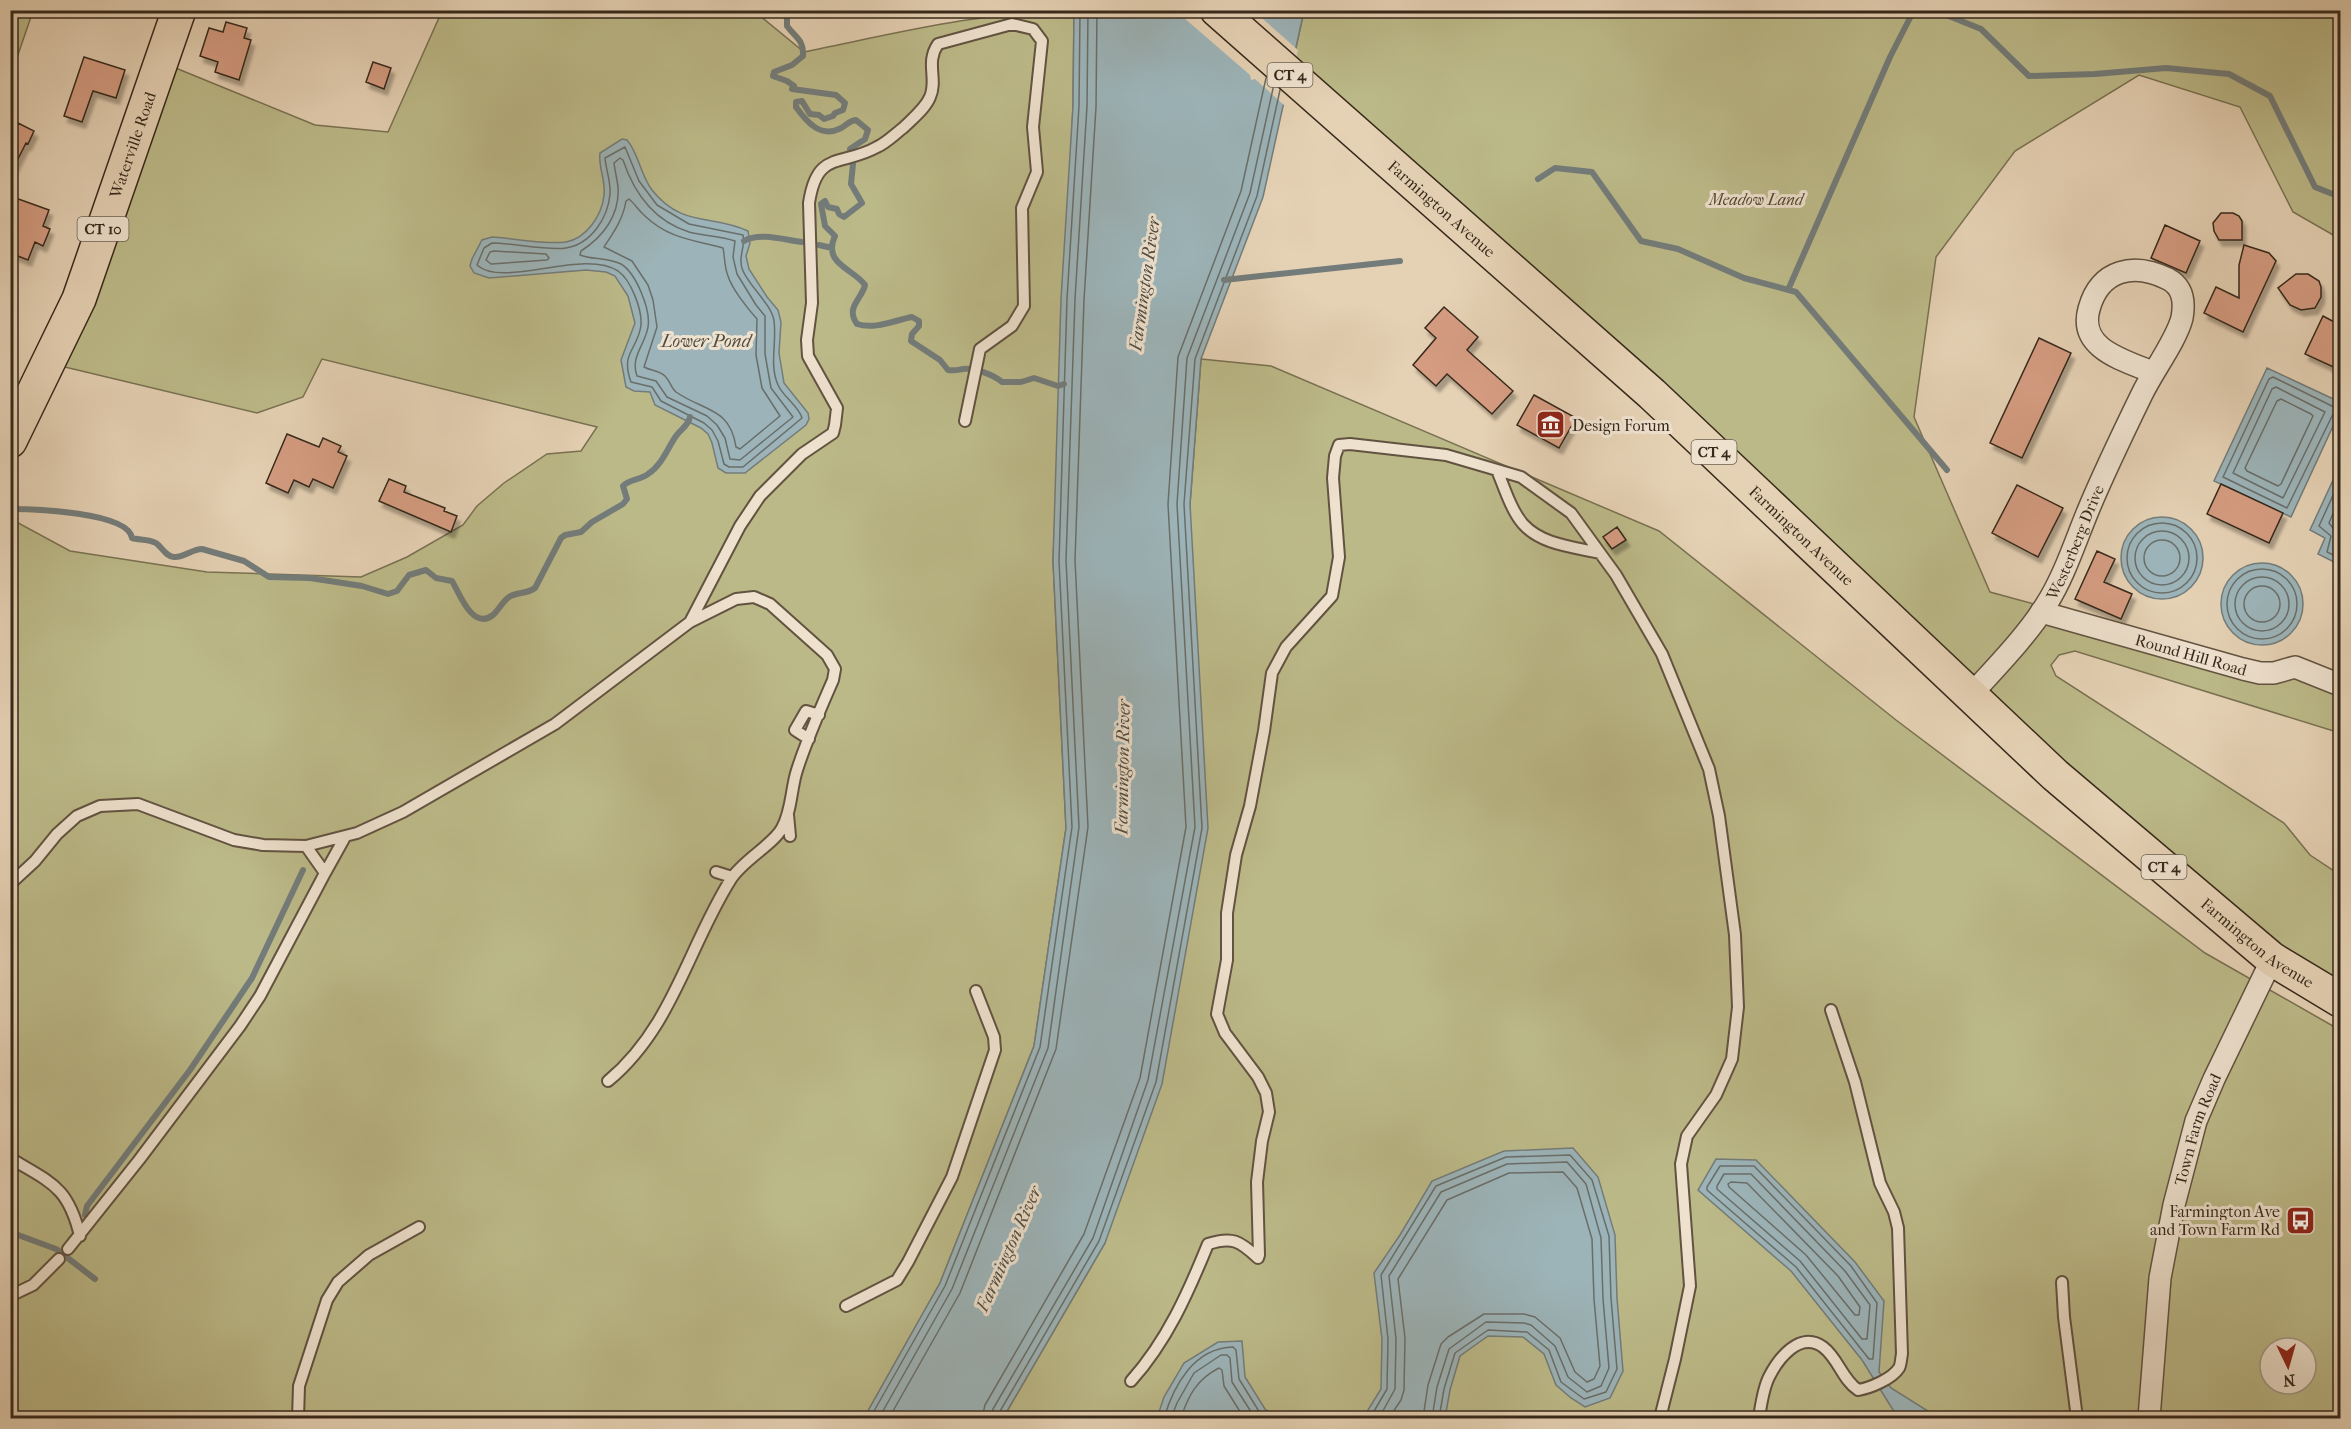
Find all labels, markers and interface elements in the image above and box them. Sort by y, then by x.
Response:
road number: CT 4 [1268,63,1312,87]
street label: Waterville Road [105,89,160,201]
street label: Farmington Avenue [1384,156,1500,261]
park label: Meadow Land [1708,190,1805,209]
water label: Farmington River [1125,214,1165,353]
road number: CT 10 [78,217,128,241]
water label: Lower Pond [659,331,754,352]
museum icon: Design Forum [1535,409,1567,441]
place label: Design Forum [1572,416,1670,435]
road number: CT 4 [1692,440,1736,464]
street label: Farmington Avenue [1745,481,1858,589]
street label: Westerberg Drive [2041,482,2108,604]
street label: Round Hill Road [2133,630,2249,679]
water label: Farmington River [1111,698,1135,836]
road number: CT 4 [2142,855,2186,879]
street label: Farmington Avenue [2197,894,2317,992]
street label: Town Farm Road [2170,1070,2225,1187]
water label: Farmington River [972,1181,1047,1316]
place label: Farmington Ave and Town Farm Rd [2150,1202,2280,1239]
bus stop icon: Farmington Ave and Town Farm Rd [2285,1204,2317,1236]
north arrow [2258,1336,2318,1396]
text: N [2282,1370,2296,1391]

